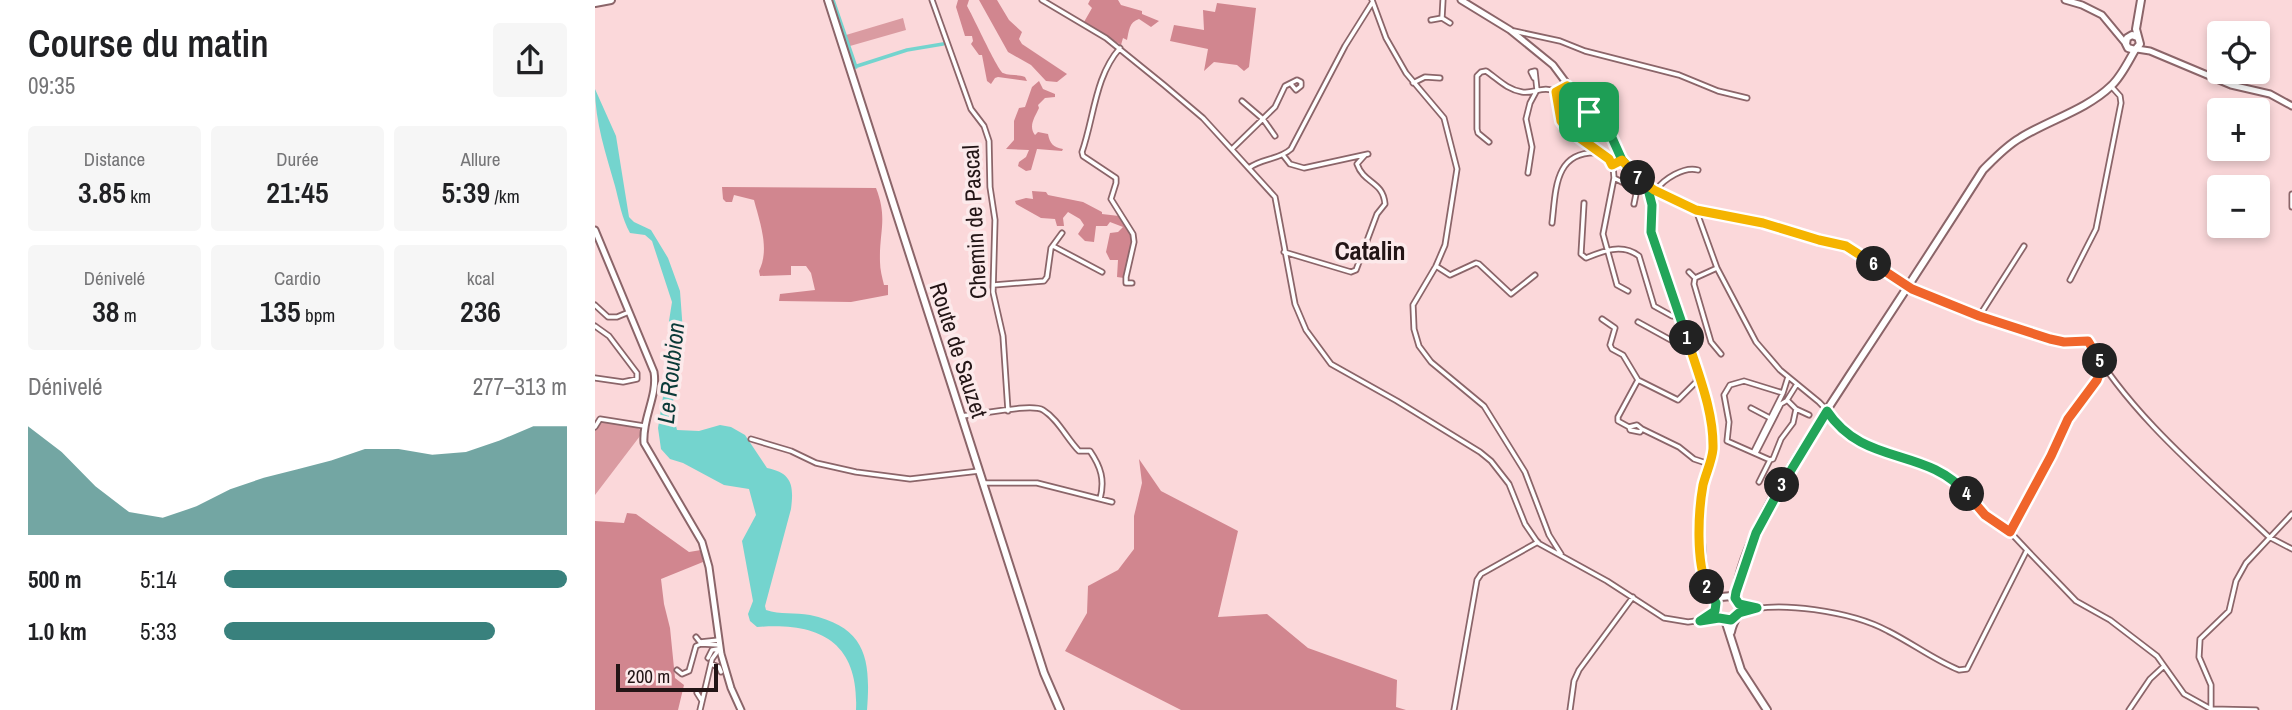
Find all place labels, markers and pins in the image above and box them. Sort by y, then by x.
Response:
pin [1559,82,1619,142]
pin: 7 [1621,160,1655,196]
pin: 6 [1857,246,1891,282]
pin: 1 [1669,320,1705,356]
pin: 5 [2083,344,2117,378]
pin: 3 [1765,468,1799,503]
pin: 4 [1949,476,1985,512]
pin: 2 [1689,570,1725,604]

